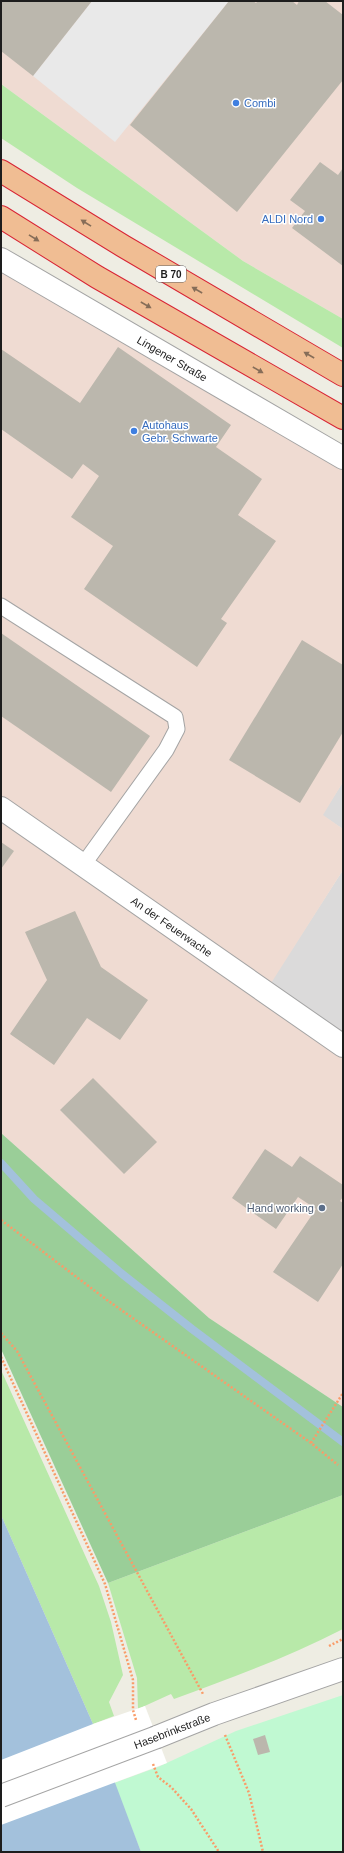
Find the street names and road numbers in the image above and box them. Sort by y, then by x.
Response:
road number: B 70 [156,266,186,282]
street label: Lingener Straße [135,334,209,384]
street label: An der Feuerwache [129,894,215,959]
street label: Hasebrinkstraße [132,1711,212,1751]

